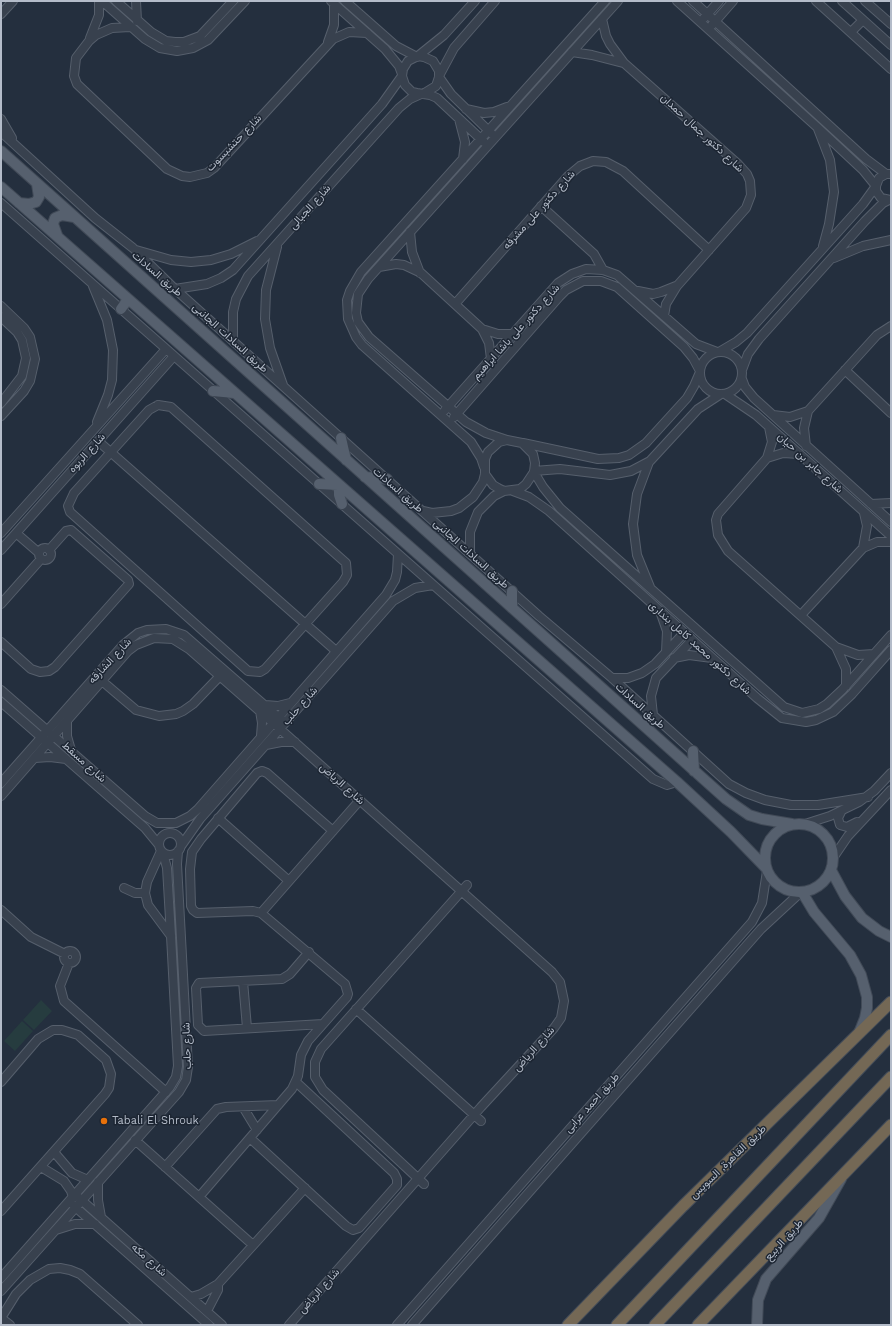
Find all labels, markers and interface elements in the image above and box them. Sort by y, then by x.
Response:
street label: شارع دكتور جمال حمدان [658,91,746,175]
street label: شارع حتشبسوت [204,112,264,174]
street label: شارع دكتور على مشرفه [500,168,578,252]
street label: شارع الجبالى [286,182,334,232]
street label: طريق السادات [129,249,185,299]
street label: شارع دكتور على باشا ابراهيم [470,281,562,383]
street label: طريق السادات الجانبى [189,301,271,375]
street label: شارع الربوه [66,430,108,476]
street label: شارع جابر بن حيان [774,430,846,496]
street label: طريق السادات [370,465,426,515]
street label: طريق السادات الجانبى [430,517,512,591]
street label: شارع دكتور محمد كامل بندارى [646,599,754,697]
street label: شارع الشارقه [86,635,134,687]
street label: طريق السادات [612,680,668,732]
street label: شارع حلب [280,684,320,728]
street label: شارع مسقط [59,739,109,785]
street label: شارع الرياض [317,760,367,808]
street label: شارع حلب [180,1022,194,1070]
street label: شارع الرياض [510,1024,558,1074]
street label: طريق احمد عرابى [562,1070,622,1136]
place label: Tabali El Shrouk [112,1114,199,1128]
marker: Tabali El Shrouk [99,1116,109,1126]
street label: طريق القاهرة, السويس [687,1122,769,1202]
street label: طريق الربيع [762,1217,806,1263]
street label: شارع مكه [129,1241,169,1279]
street label: شارع الرياض [295,1266,343,1316]

